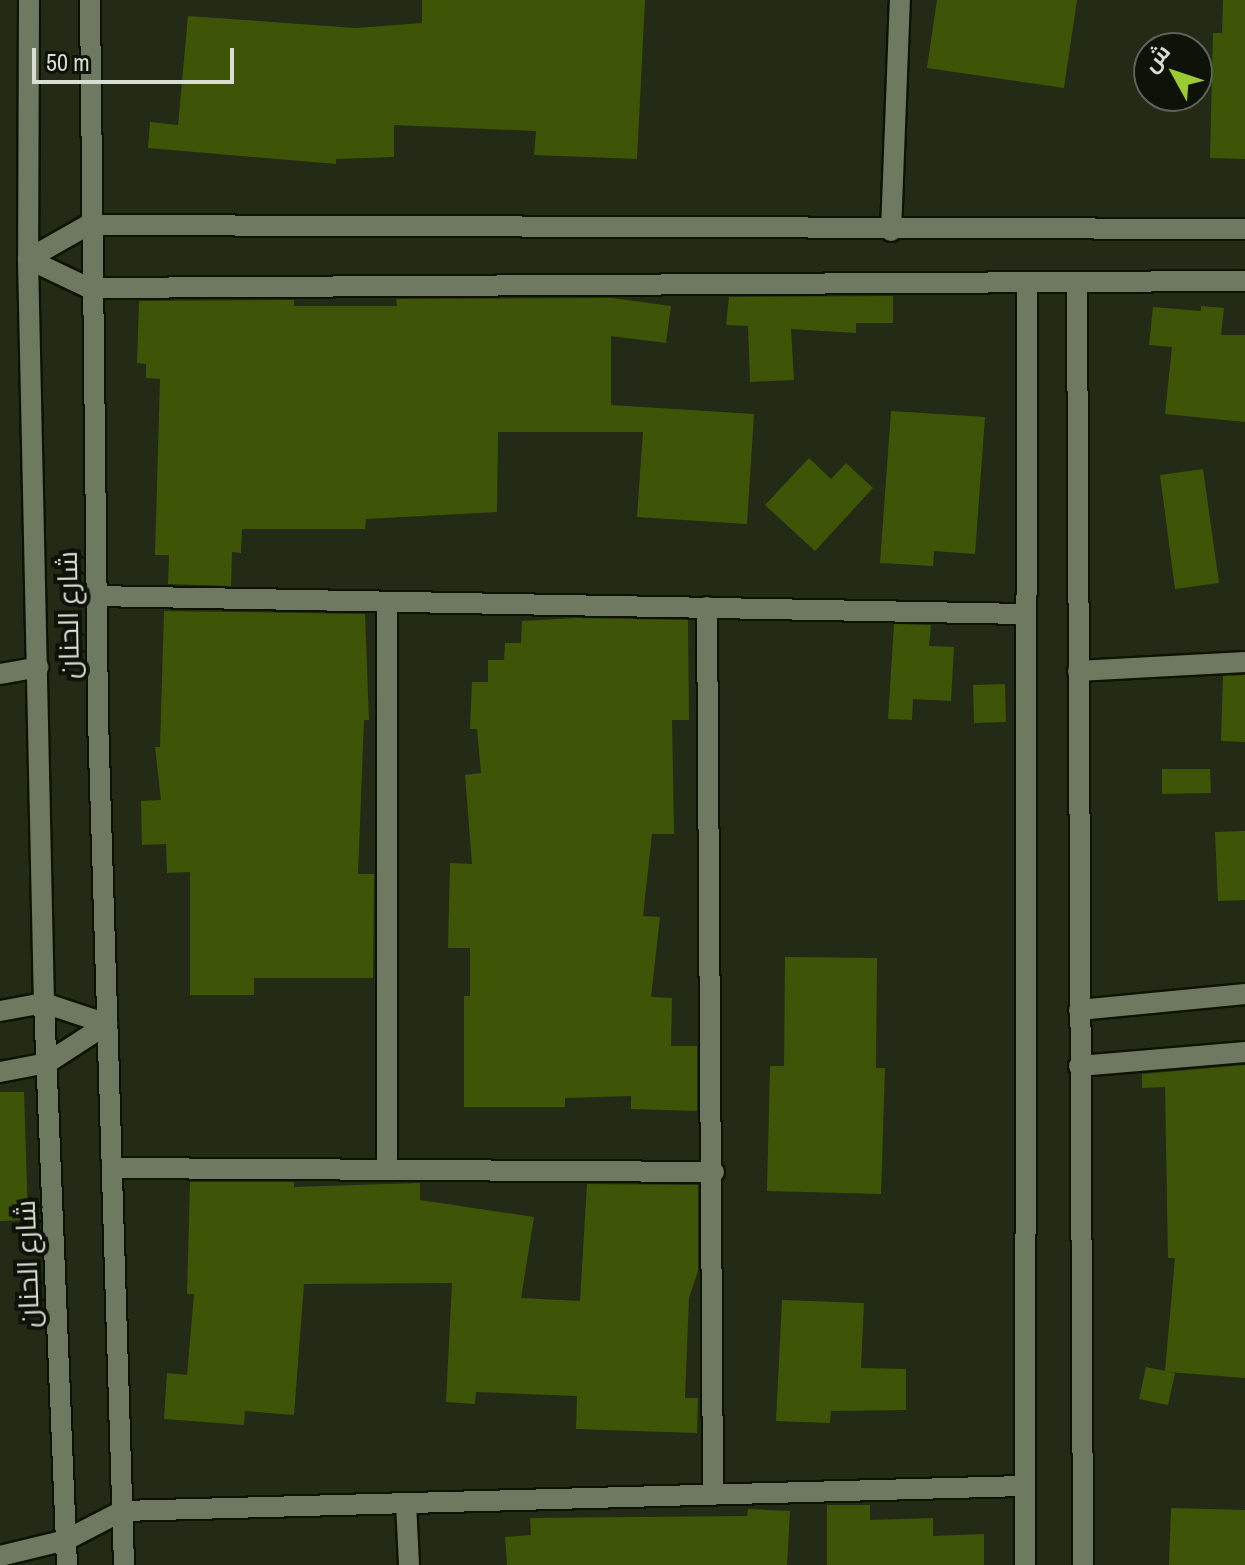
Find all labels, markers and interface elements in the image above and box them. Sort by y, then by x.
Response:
scale bar [36,32,238,82]
north arrow [1133,32,1213,112]
text: ش [1136,37,1177,78]
text: 50 m [46,46,90,78]
street label: شارع الحنان [50,551,86,679]
street label: شارع الحنان [8,1200,46,1328]

